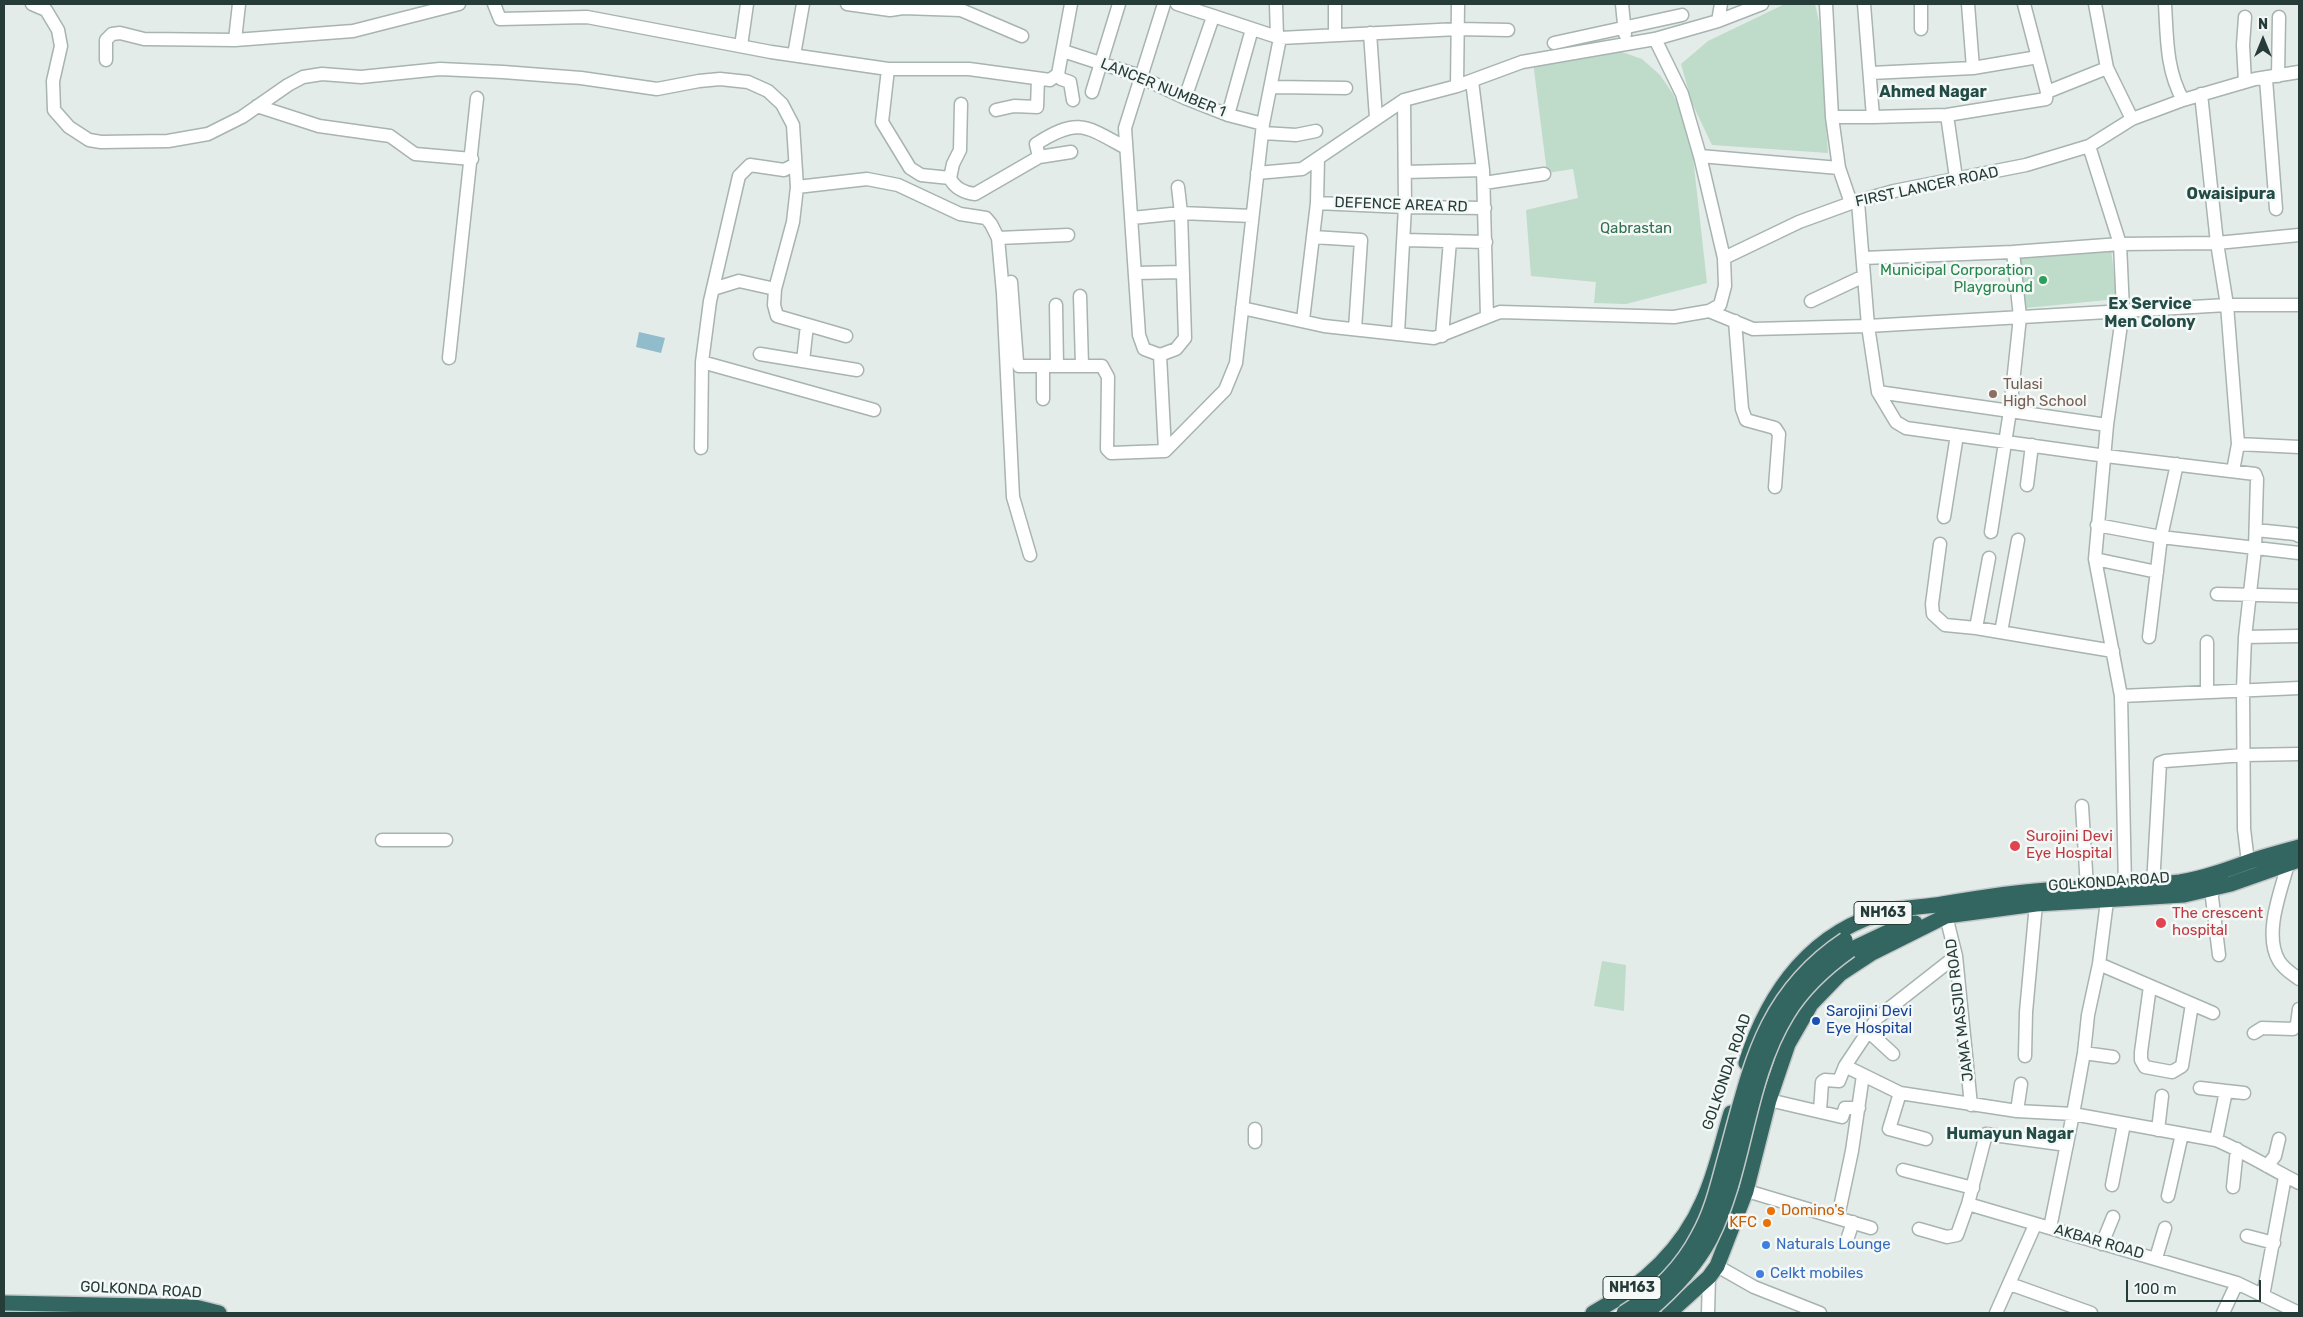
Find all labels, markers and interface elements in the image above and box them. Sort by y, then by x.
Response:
north arrow [2238,15,2288,65]
text: N [2258,16,2268,33]
street label: LANCER NUMBER 1 [1098,55,1228,121]
district label: Ahmed Nagar [1879,82,1987,102]
street label: FIRST LANCER ROAD [1854,163,2000,211]
district label: Owaisipura [2187,184,2275,204]
street label: DEFENCE AREA RD [1334,194,1468,216]
park label: Qabrastan [1600,220,1672,238]
place label: Municipal Corporation Playground [1880,262,2033,297]
marker: Municipal Corporation Playground [2037,274,2049,286]
district label: Ex Service Men Colony [2104,294,2196,332]
place label: Tulasi High School [2003,376,2087,411]
marker: Tulasi High School [1987,388,1999,400]
place label: Surojini Devi Eye Hospital [2026,828,2113,863]
marker: Surojini Devi Eye Hospital [2008,839,2022,853]
street label: GOLKONDA ROAD [2048,869,2170,895]
road number: NH163 [1854,901,1912,924]
place label: The crescent hospital [2172,905,2263,940]
marker: The crescent hospital [2154,916,2168,930]
street label: JAMA MASJID ROAD [1942,937,1978,1083]
place label: Sarojini Devi Eye Hospital [1826,1003,1912,1038]
street label: GOLKONDA ROAD [1699,1011,1755,1133]
marker: Sarojini Devi Eye Hospital [1810,1015,1822,1027]
district label: Humayun Nagar [1946,1124,2074,1144]
place label: Domino's [1781,1202,1845,1220]
marker: Domino's [1765,1205,1777,1217]
place label: KFC [1729,1214,1757,1232]
marker: KFC [1761,1217,1773,1229]
street label: AKBAR ROAD [2052,1221,2146,1263]
place label: Naturals Lounge [1776,1236,1891,1254]
marker: Naturals Lounge [1760,1239,1772,1251]
place label: Celkt mobiles [1770,1265,1864,1283]
marker: Celkt mobiles [1754,1268,1766,1280]
scale bar [2128,1270,2263,1302]
road number: NH163 [1603,1276,1661,1300]
street label: GOLKONDA ROAD [80,1278,202,1302]
text: 100 m [2134,1280,2176,1298]

